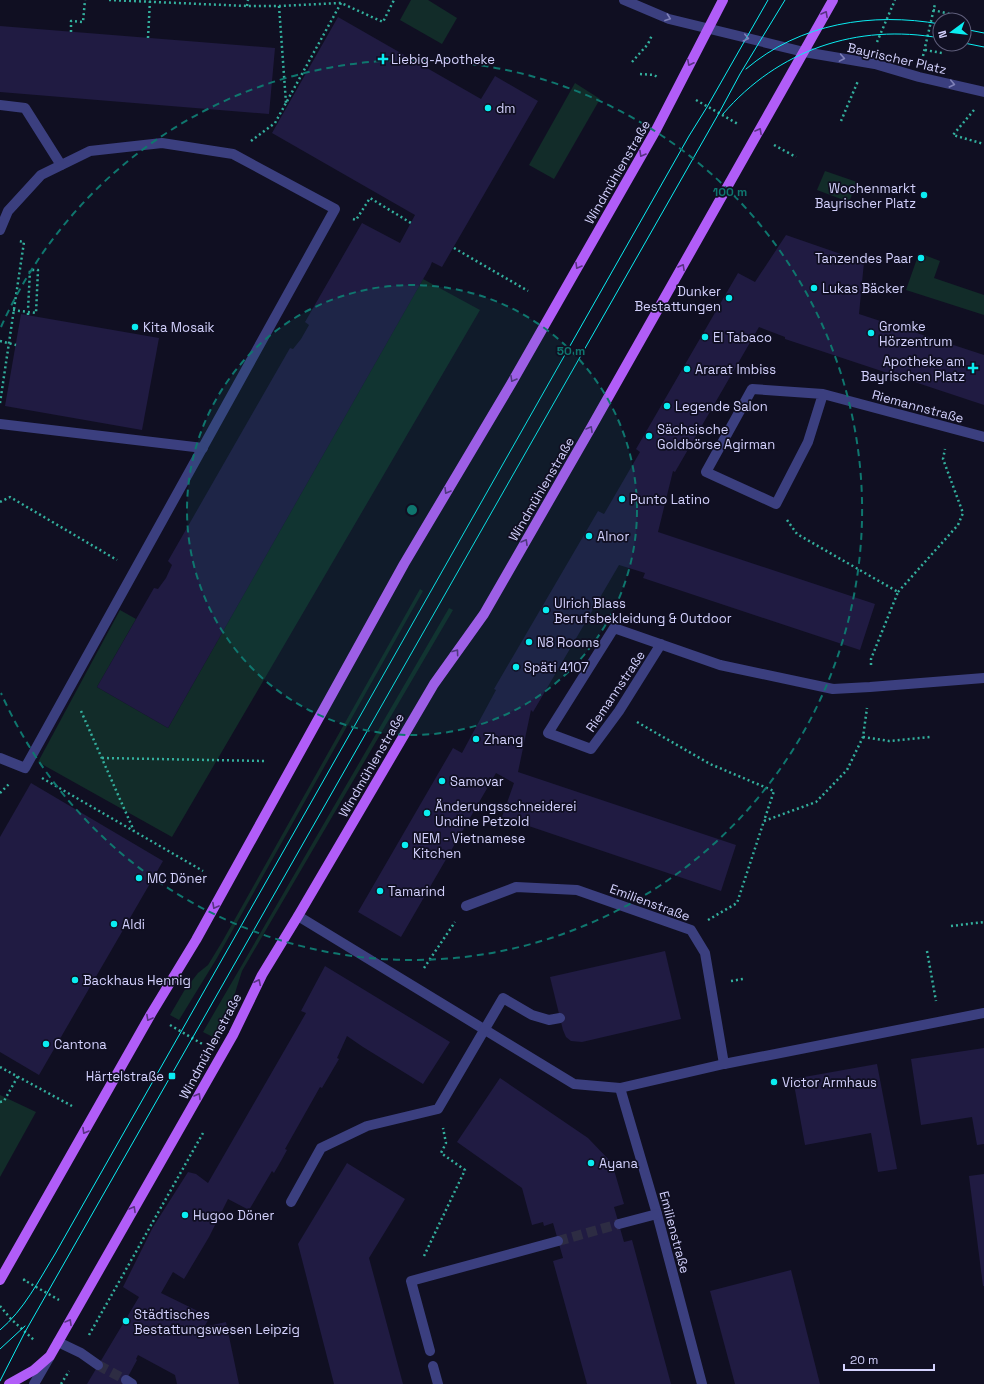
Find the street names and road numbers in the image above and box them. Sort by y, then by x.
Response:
street label: Bayrischer Platz [846,39,948,78]
street label: Windmühlenstraße [581,117,654,227]
street label: Riemannstraße [870,386,966,427]
street label: Windmühlenstraße [505,434,578,544]
street label: Riemannstraße [582,647,649,735]
street label: Windmühlenstraße [335,710,408,820]
street label: Emilienstraße [607,880,692,925]
street label: Windmühlenstraße [175,990,246,1102]
street label: Emilienstraße [655,1189,694,1275]

